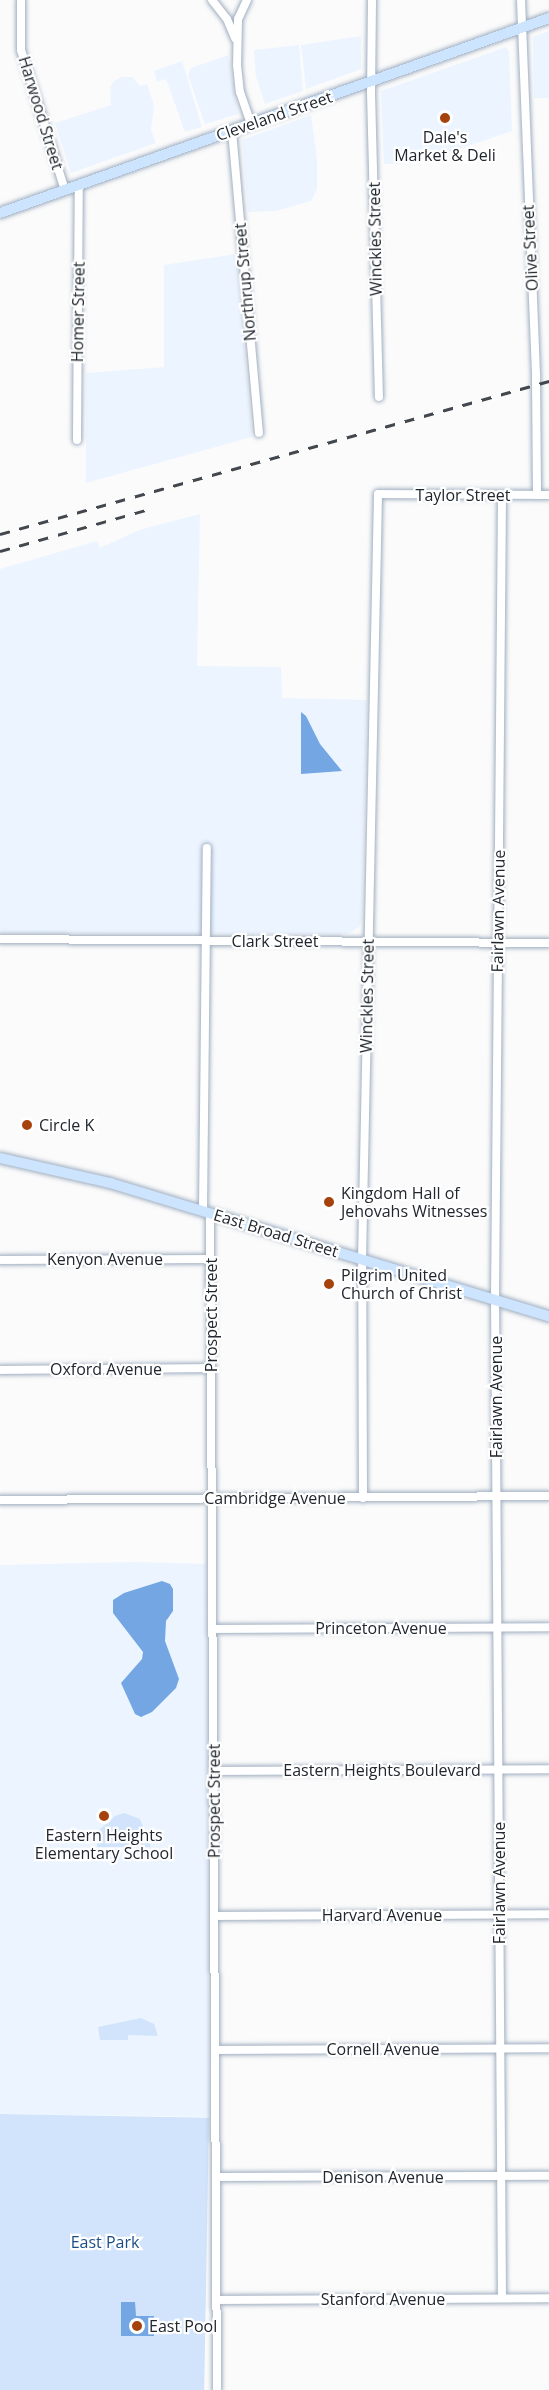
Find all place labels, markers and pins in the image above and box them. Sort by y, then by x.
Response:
marker: Dale's Market & Deli [438,111,452,125]
place label: Dale's Market & Deli [394,127,496,165]
place label: Circle K [39,1115,94,1135]
marker: Circle K [20,1118,34,1132]
place label: Kingdom Hall of Jehovahs Witnesses [341,1183,487,1221]
marker: Kingdom Hall of Jehovahs Witnesses [322,1195,336,1209]
place label: Pilgrim United Church of Christ [341,1265,462,1303]
marker: Pilgrim United Church of Christ [322,1277,336,1291]
marker: Eastern Heights Elementary School [97,1809,111,1823]
place label: Eastern Heights Elementary School [35,1825,173,1863]
place label: East Pool [149,2316,217,2336]
marker: East Pool [130,2319,144,2333]

